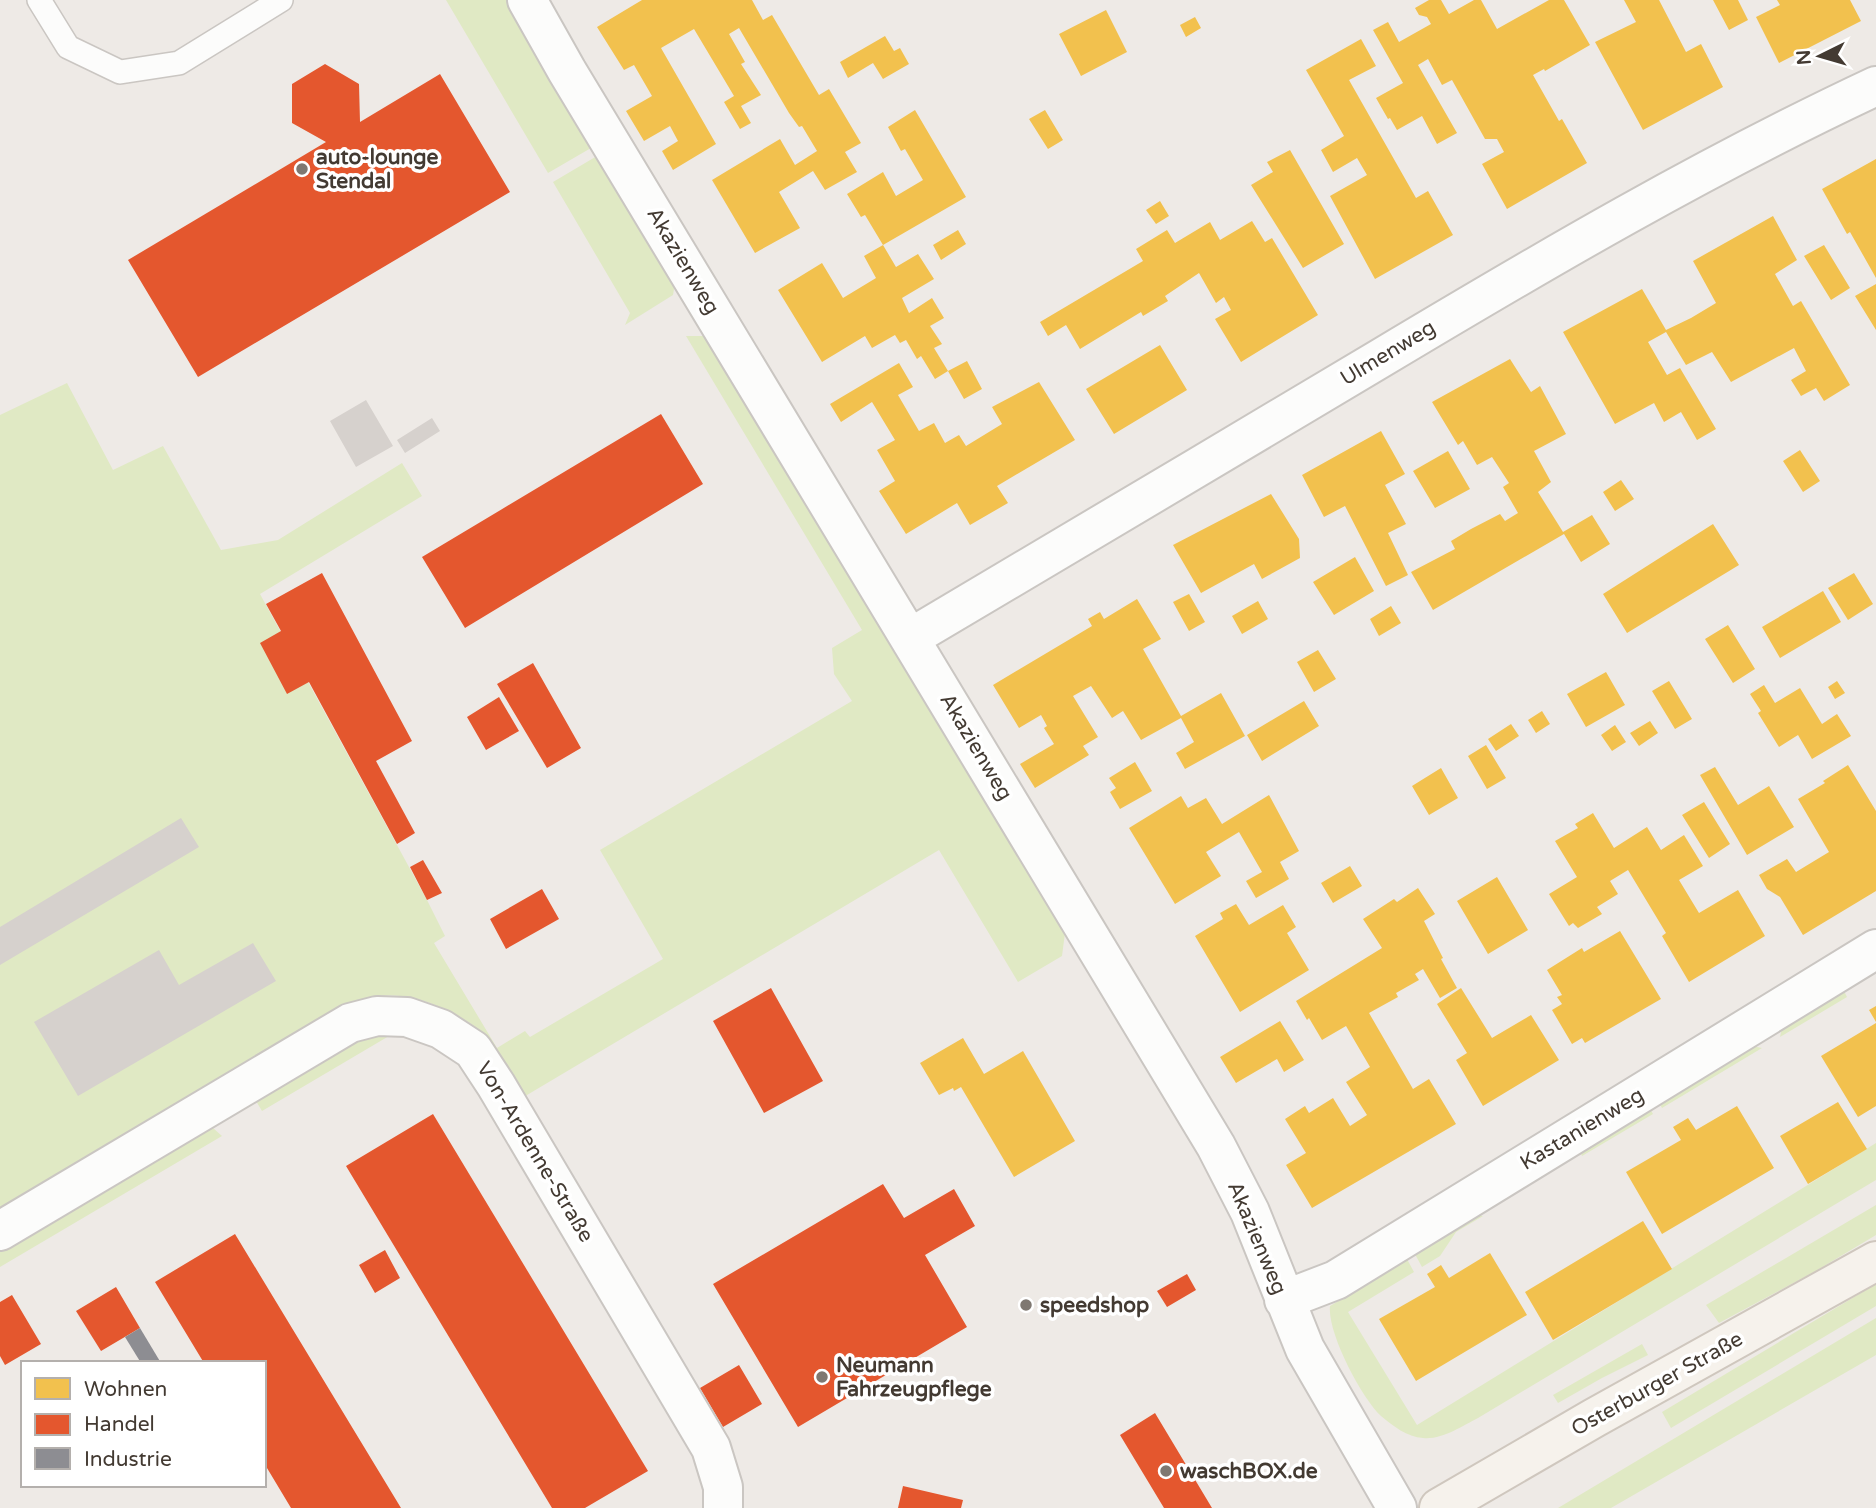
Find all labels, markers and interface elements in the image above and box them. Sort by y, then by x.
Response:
north arrow [1785,21,1855,91]
text: N [1792,49,1816,66]
place label: auto-lounge Stendal [316,145,439,194]
marker: auto-lounge Stendal [294,161,310,177]
street label: Akazienweg [641,203,725,319]
street label: Ulmenweg [1336,315,1440,391]
street label: Akazienweg [934,689,1018,805]
street label: Von-Ardenne-Straße [471,1057,599,1247]
street label: Kastanienweg [1516,1082,1648,1176]
street label: Akazienweg [1222,1178,1292,1298]
place label: speedshop [1040,1293,1149,1318]
marker: speedshop [1018,1297,1034,1313]
street label: Osterburger Straße [1567,1326,1747,1442]
place label: Neumann Fahrzeugpflege [836,1353,992,1402]
legend [21,1361,266,1487]
marker: Neumann Fahrzeugpflege [814,1369,830,1385]
text: Wohnen [84,1377,167,1402]
text: Handel [84,1412,155,1437]
text: Industrie [84,1447,172,1472]
place label: waschBOX.de [1180,1459,1318,1484]
marker: waschBOX.de [1158,1463,1174,1479]

